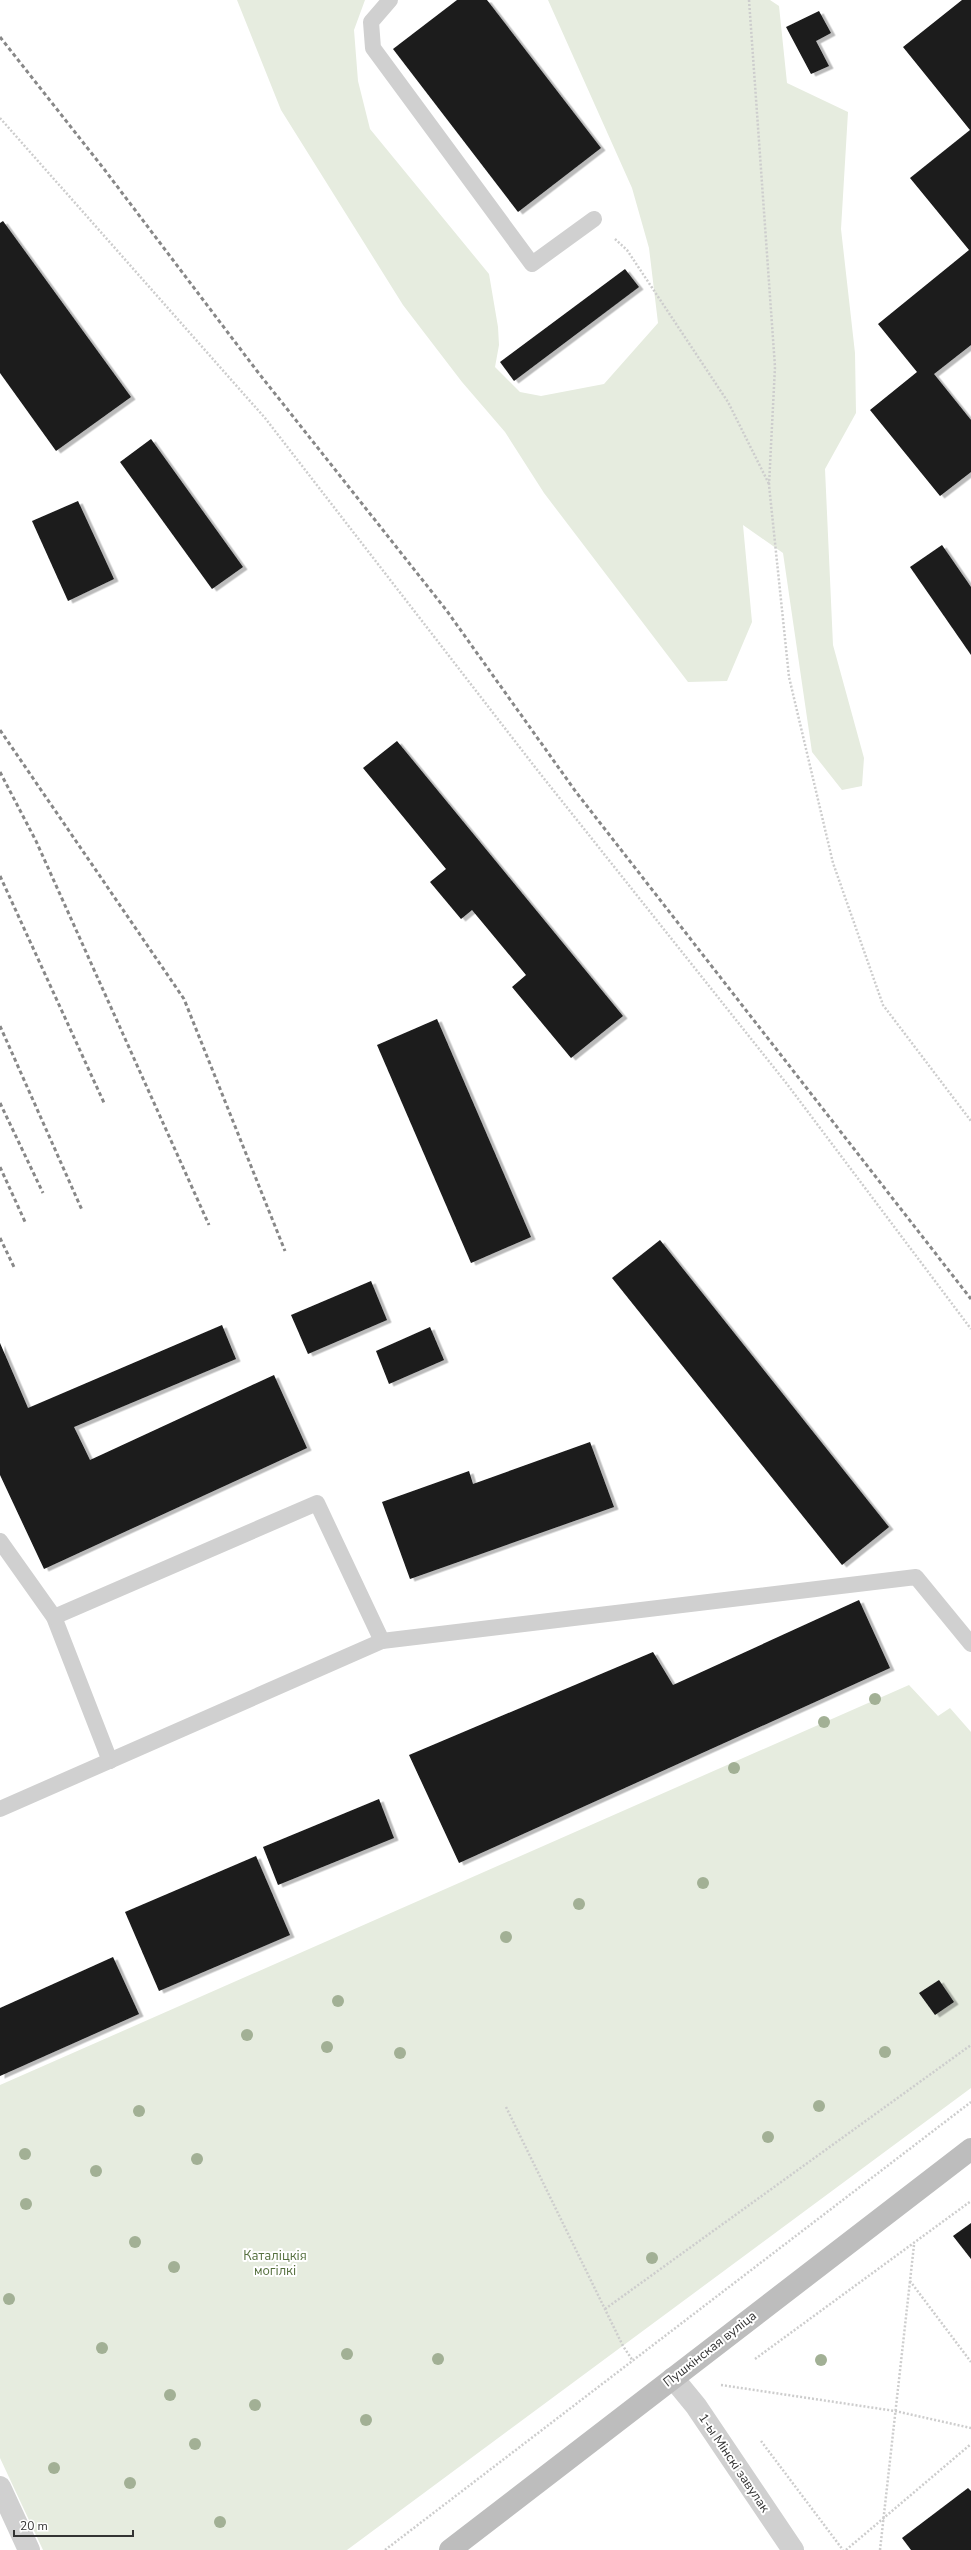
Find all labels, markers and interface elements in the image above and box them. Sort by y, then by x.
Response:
park label: Каталіцкія могілкі [243,2247,307,2280]
street label: Пушкінская вуліца [660,2307,760,2391]
street label: 1-ы Мінскі завулак [694,2410,774,2516]
scale bar [14,2512,133,2538]
text: 20 m [20,2518,48,2534]

